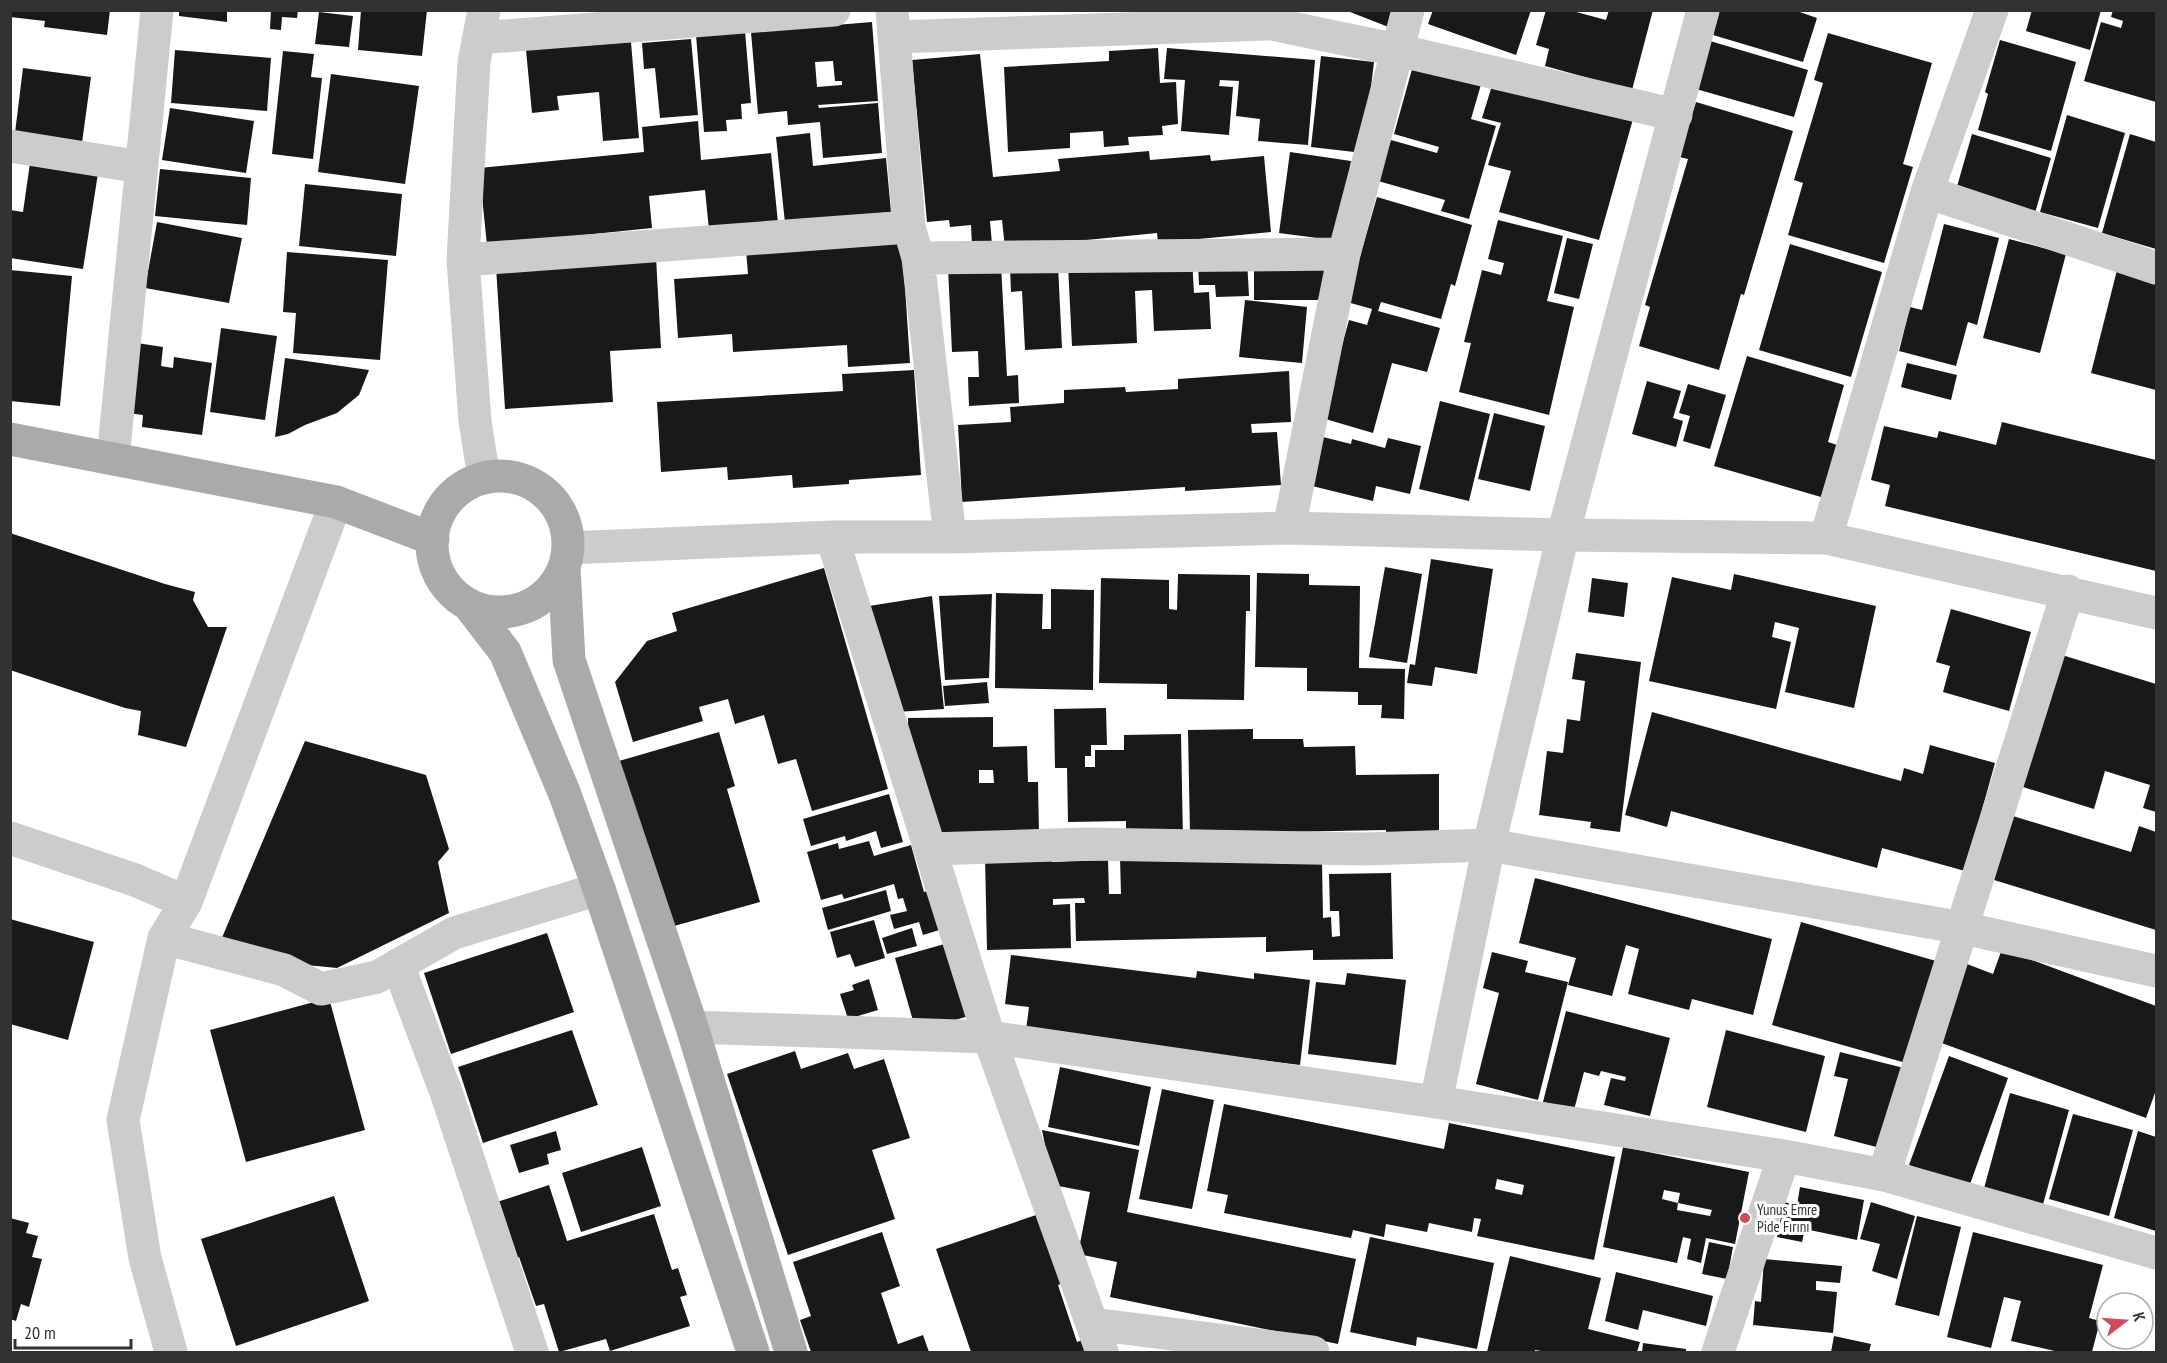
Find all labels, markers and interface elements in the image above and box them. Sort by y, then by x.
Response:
place label: Yunus Emre Pide Fırını [1757,1200,1817,1236]
marker: Yunus Emre Pide Fırını [1738,1211,1752,1225]
north arrow [2095,1291,2155,1351]
text: K [2129,1310,2150,1324]
scale bar [15,1312,130,1350]
text: 20 m [24,1321,56,1344]

